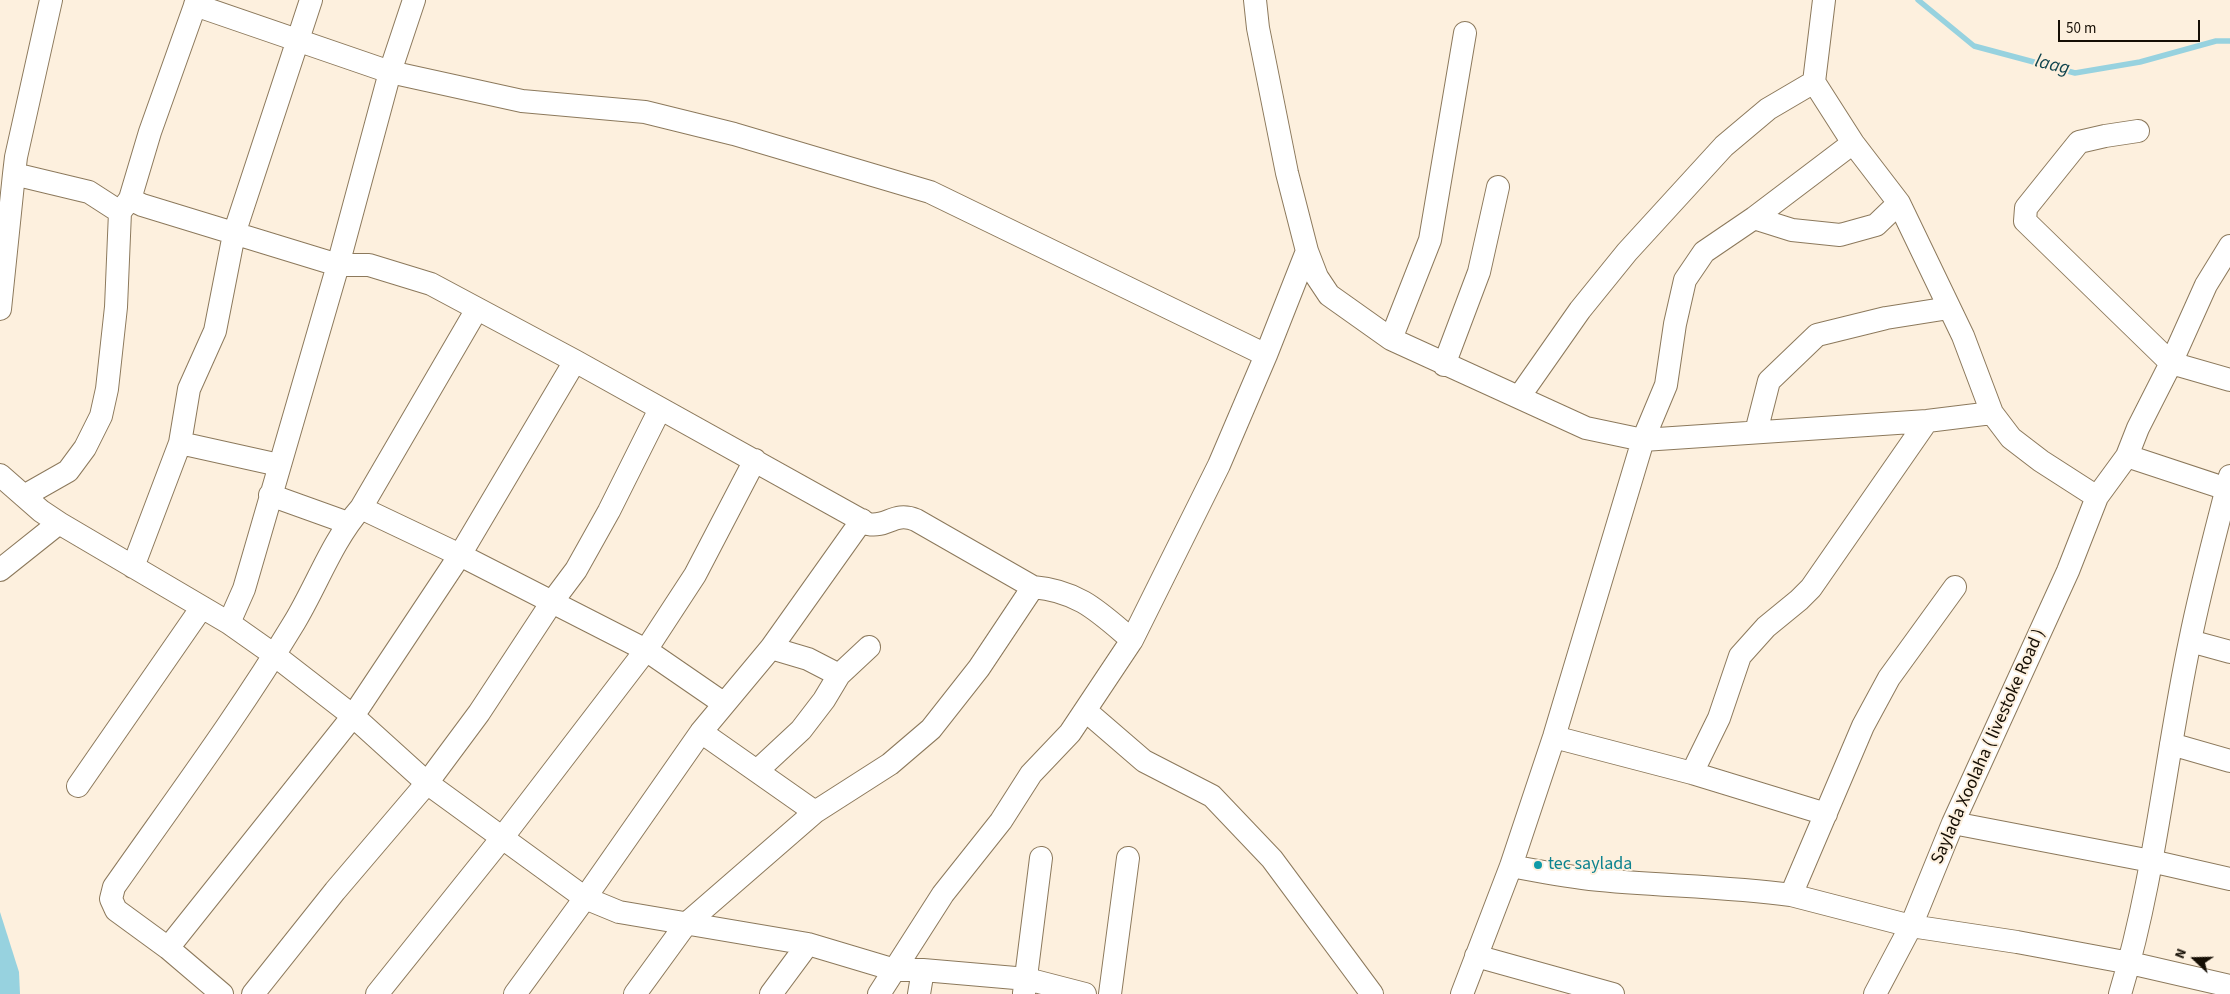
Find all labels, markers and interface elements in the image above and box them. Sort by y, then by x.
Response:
scale bar [2060,10,2202,42]
text: 50 m [2066,18,2096,39]
water label: laag [2032,51,2072,81]
street label: Saylada Xoolaha ( livestoke Road ) [1927,626,2051,868]
place label: tec saylada [1548,854,1632,876]
marker: tec saylada [1532,859,1544,871]
north arrow [2170,934,2220,984]
text: N [2170,946,2192,962]

